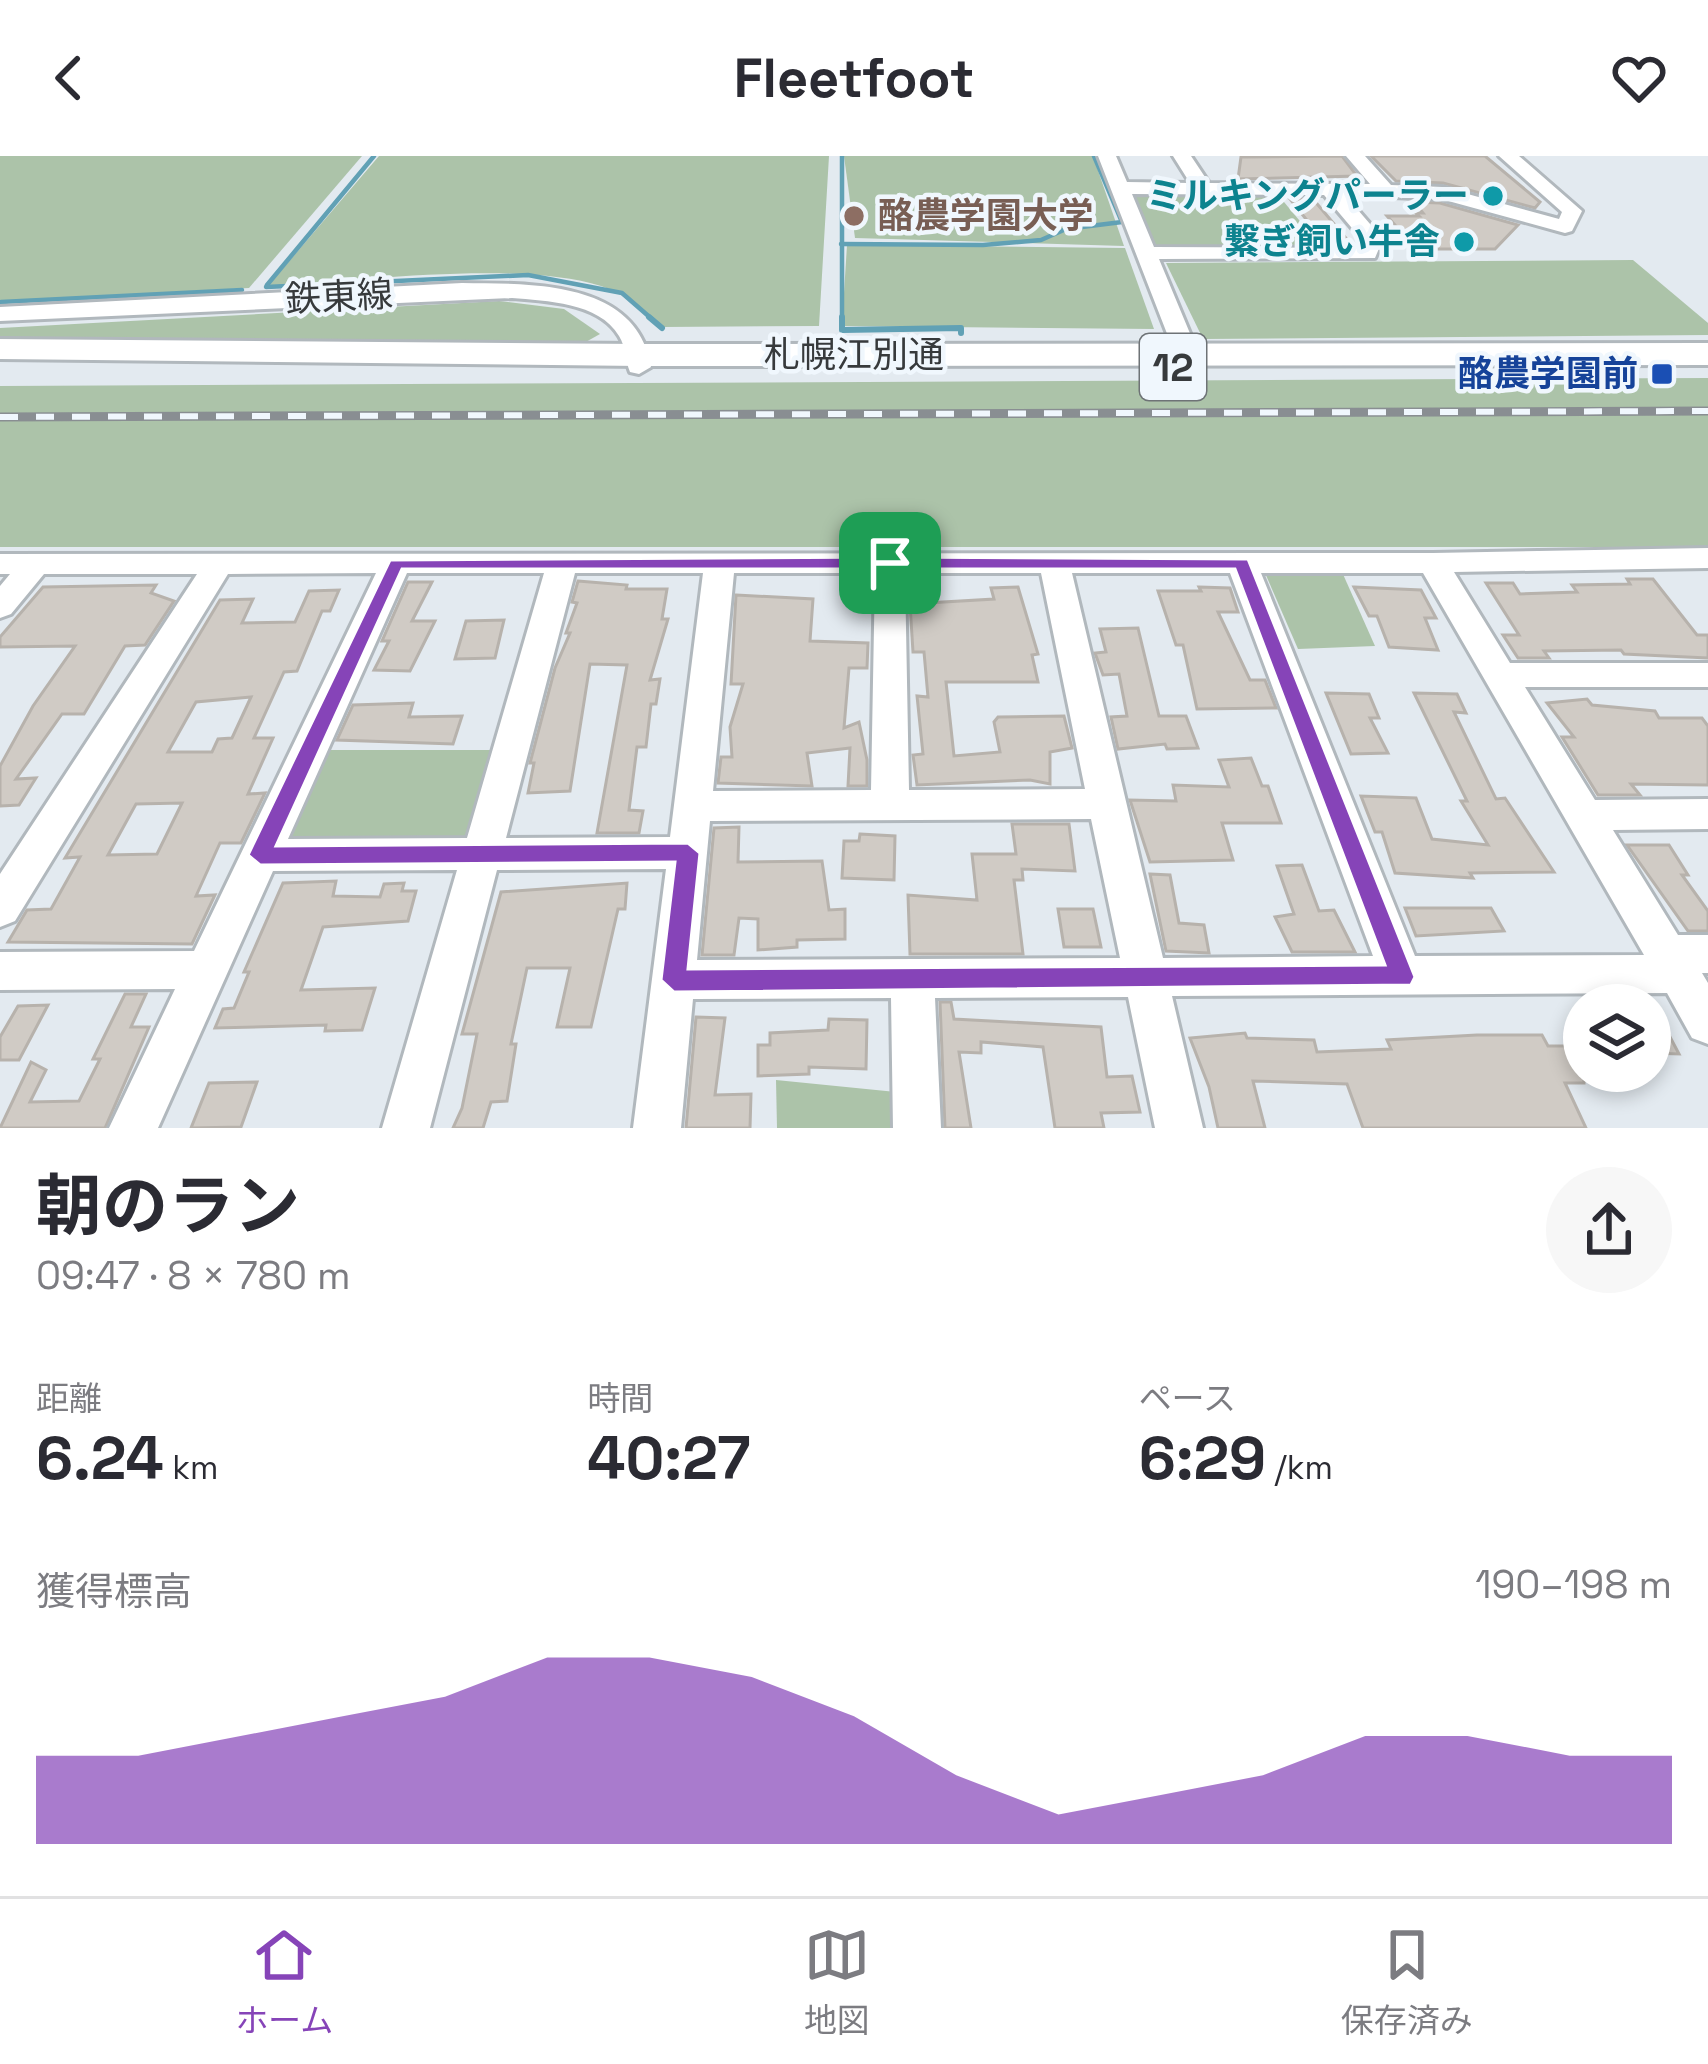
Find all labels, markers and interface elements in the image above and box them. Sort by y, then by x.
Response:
text: Fleetfoot [734,44,974,113]
icon: back [36,45,102,111]
icon: heart [1606,45,1672,111]
place label: ミルキングパーラー [1146,173,1469,219]
marker: ミルキングパーラー [1480,183,1506,209]
place label: 酪農学園大学 [878,193,1094,239]
marker: 酪農学園大学 [841,203,867,229]
place label: 繋ぎ飼い牛舎 [1224,219,1440,265]
marker: 繋ぎ飼い牛舎 [1451,229,1477,255]
street label: 鉄東線 [284,271,394,323]
street label: 札幌江別通 [764,332,944,378]
road number: 12 [1140,334,1206,400]
place label: 酪農学園前 [1458,351,1638,397]
marker: 酪農学園前 [1649,361,1675,387]
pin [839,512,941,614]
icon: arrive [857,530,923,596]
map controls [1563,984,1671,1092]
button: layers [1563,984,1671,1092]
text: 朝のラン [36,1164,300,1248]
button: share [1546,1167,1672,1293]
text: 09:47 · 8 × 780 m [36,1251,350,1300]
text: 距離 [36,1378,102,1420]
text: 時間 [587,1378,653,1420]
text: ペース [1139,1378,1236,1420]
text: 6.24 [36,1420,164,1497]
text: 40:27 [587,1420,751,1497]
text: 6:29 [1139,1420,1266,1497]
text: km [164,1447,218,1489]
text: /km [1266,1447,1333,1489]
text: 190–198 m [1475,1560,1672,1609]
text: 獲得標高 [36,1567,192,1616]
tab: ホーム [235,1922,333,2042]
tab: 地図 [804,1922,870,2042]
tab: 保存済み [1341,1922,1473,2042]

